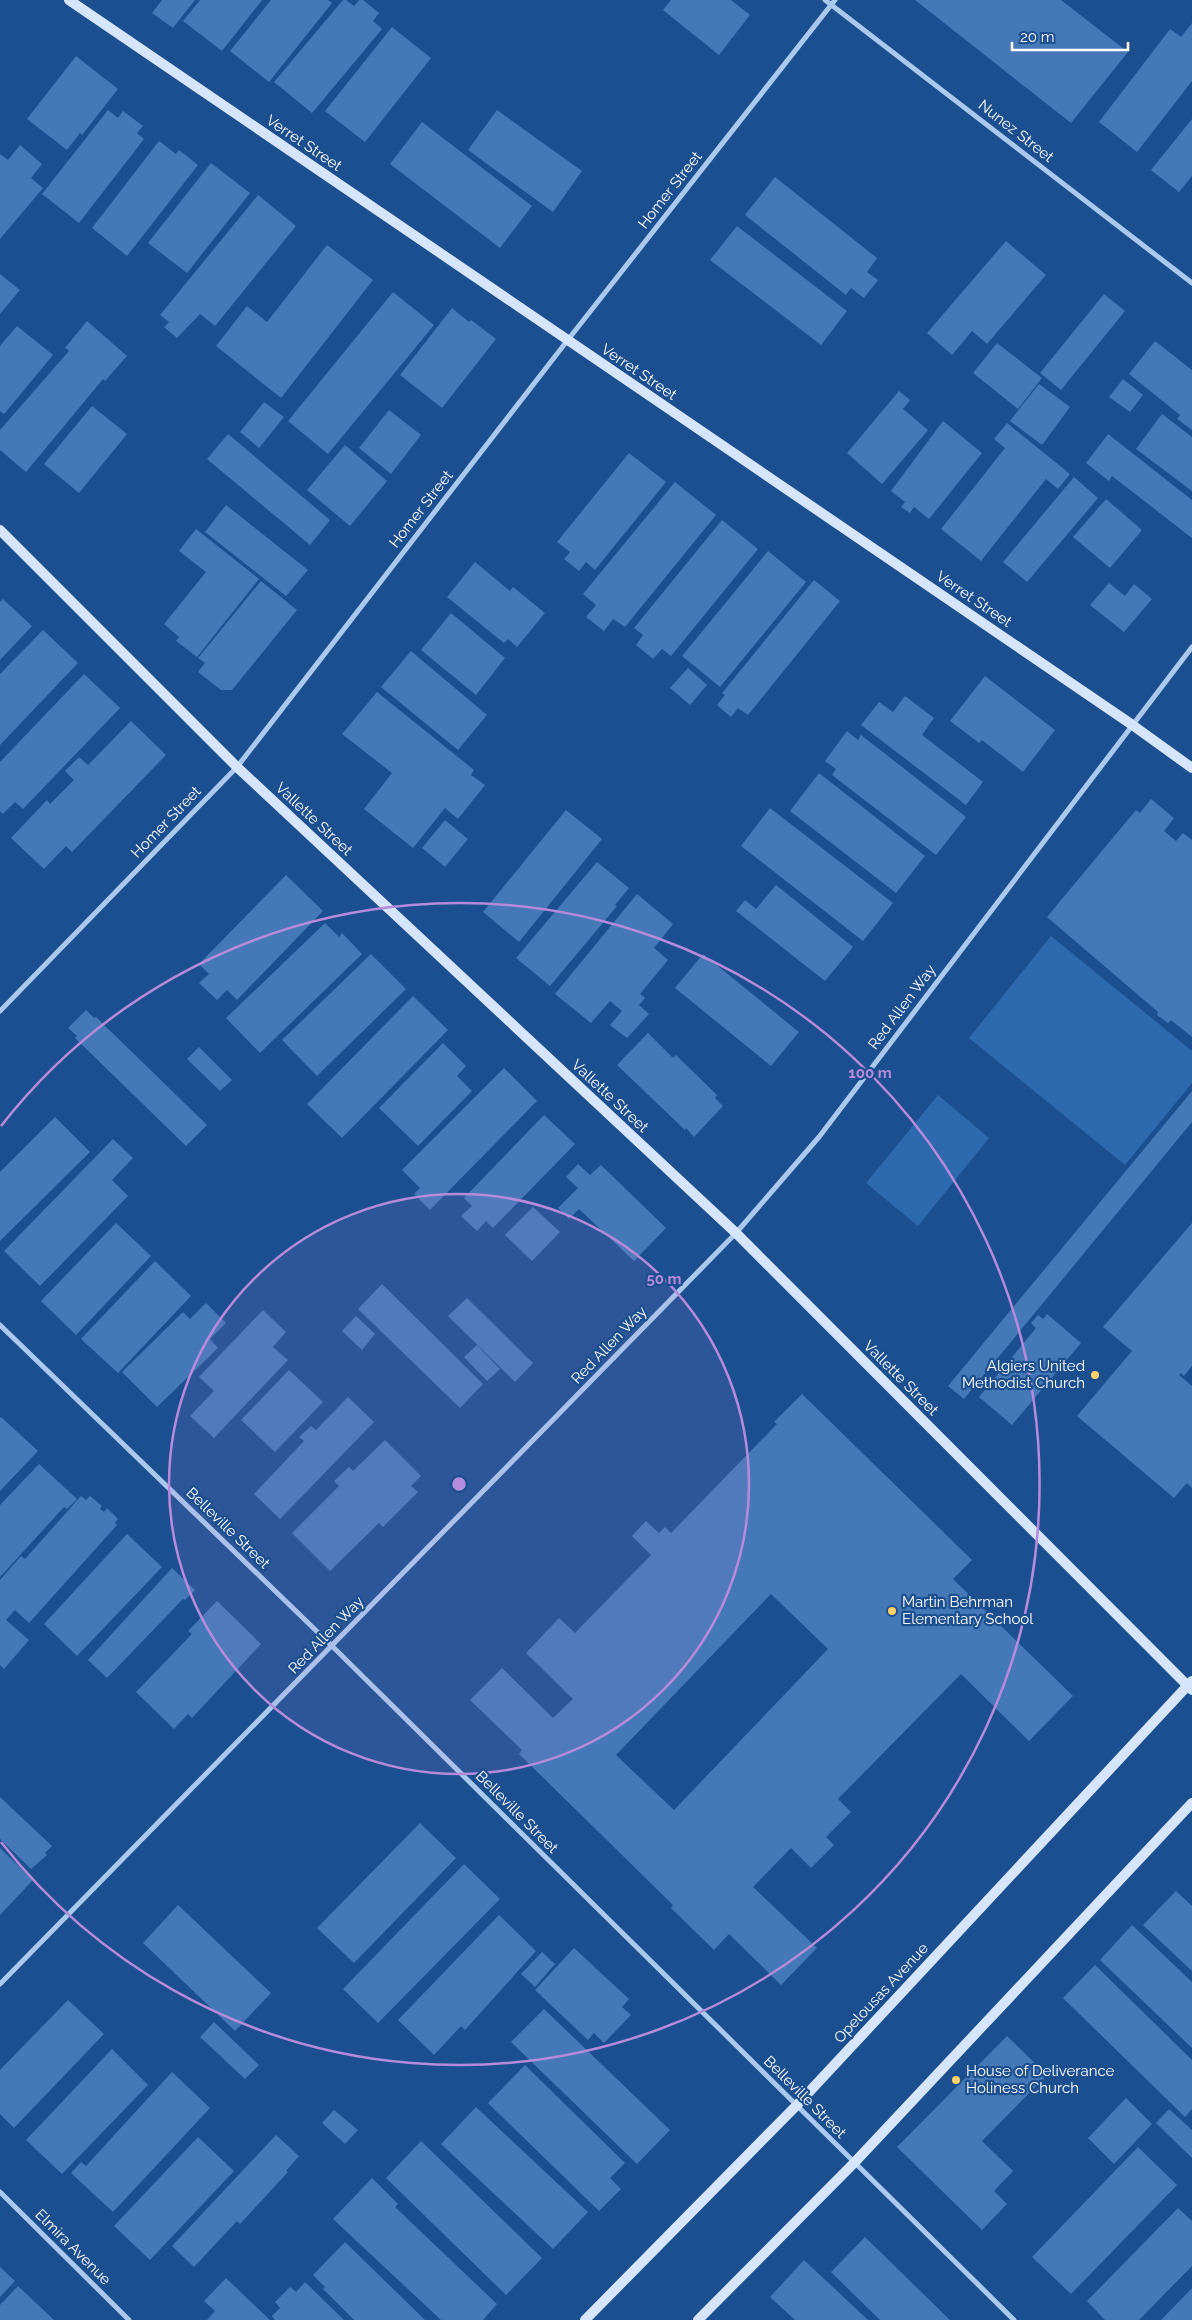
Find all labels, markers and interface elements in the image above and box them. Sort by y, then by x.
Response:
scale bar [1012,20,1128,52]
text: 20 m [1020,28,1055,46]
street label: Nunez Street [975,96,1057,166]
street label: Verret Street [263,111,345,175]
street label: Homer Street [634,148,706,232]
street label: Verret Street [598,340,680,404]
street label: Homer Street [385,467,457,551]
street label: Verret Street [933,567,1015,631]
street label: Vallette Street [272,779,356,859]
street label: Homer Street [127,782,205,862]
street label: Red Allen Way [864,961,940,1053]
street label: Vallette Street [568,1056,652,1136]
text: 100 m [848,1064,892,1082]
text: 50 m [646,1270,682,1288]
street label: Red Allen Way [567,1302,651,1388]
street label: Vallette Street [860,1337,942,1419]
place label: Algiers United Methodist Church [962,1357,1085,1392]
marker: Algiers United Methodist Church [1089,1369,1101,1381]
centre of rings [450,1475,468,1493]
street label: Belleville Street [182,1484,274,1572]
street label: Red Allen Way [284,1592,368,1678]
place label: Martin Behrman Elementary School [902,1593,1034,1628]
marker: Martin Behrman Elementary School [886,1605,898,1617]
street label: Belleville Street [472,1767,562,1857]
street label: Opelousas Avenue [830,1939,932,2047]
street label: Belleville Street [760,2052,850,2142]
place label: House of Deliverance Holiness Church [966,2062,1115,2097]
marker: House of Deliverance Holiness Church [950,2074,962,2086]
street label: Elmira Avenue [31,2205,115,2289]

